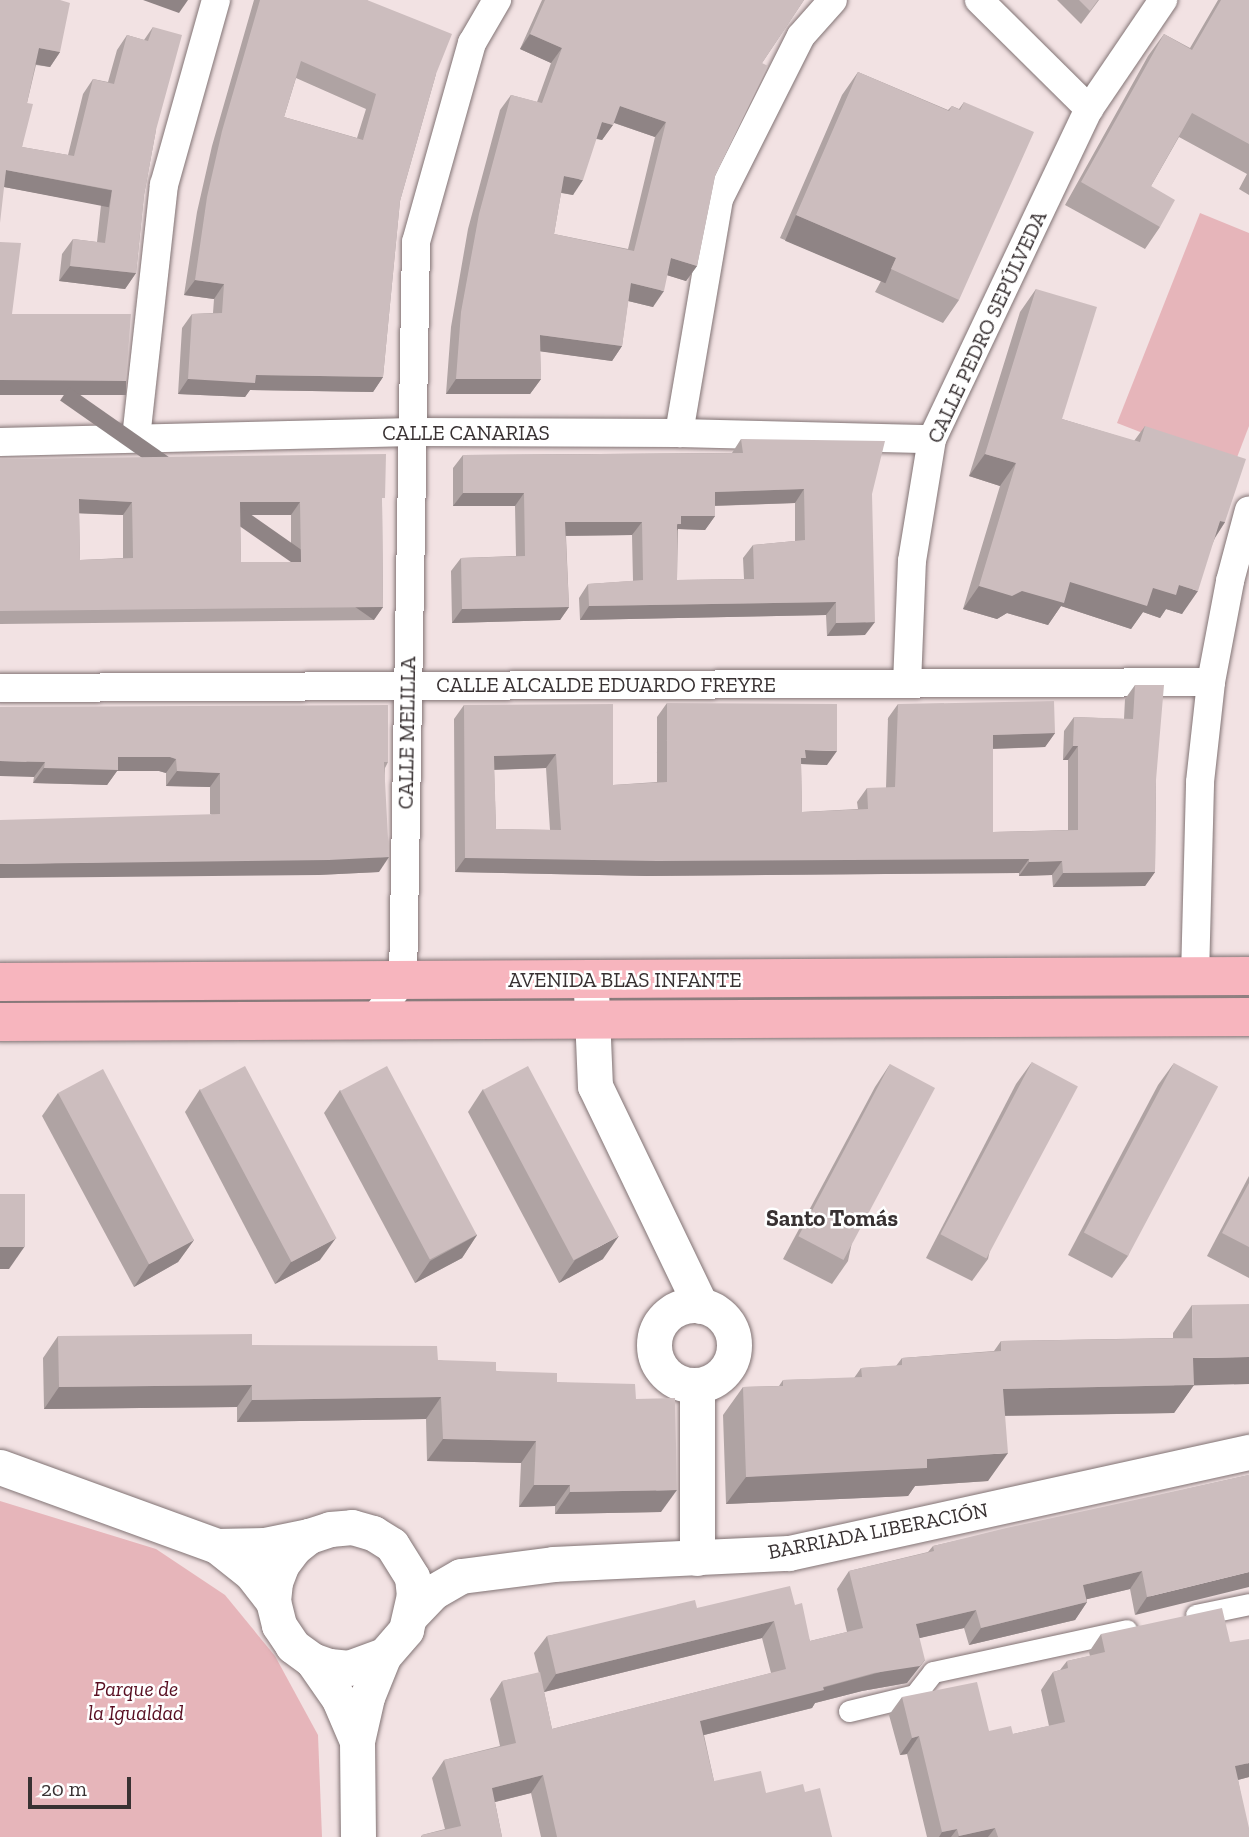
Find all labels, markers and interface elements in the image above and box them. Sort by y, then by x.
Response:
street label: CALLE PEDRO SEPÚLVEDA [922,207,1052,447]
street label: CALLE CANARIAS [382,420,550,446]
street label: CALLE MELILLA [393,656,421,810]
street label: CALLE ALCALDE EDUARDO FREYRE [436,672,776,698]
street label: AVENIDA BLAS INFANTE [508,967,742,993]
district label: Santo Tomás [766,1204,898,1232]
street label: BARRIADA LIBERACIÓN [765,1497,991,1565]
park label: Parque de la Igualdad [88,1676,184,1726]
scale bar [32,1764,135,1808]
text: 20 m [41,1776,87,1801]

